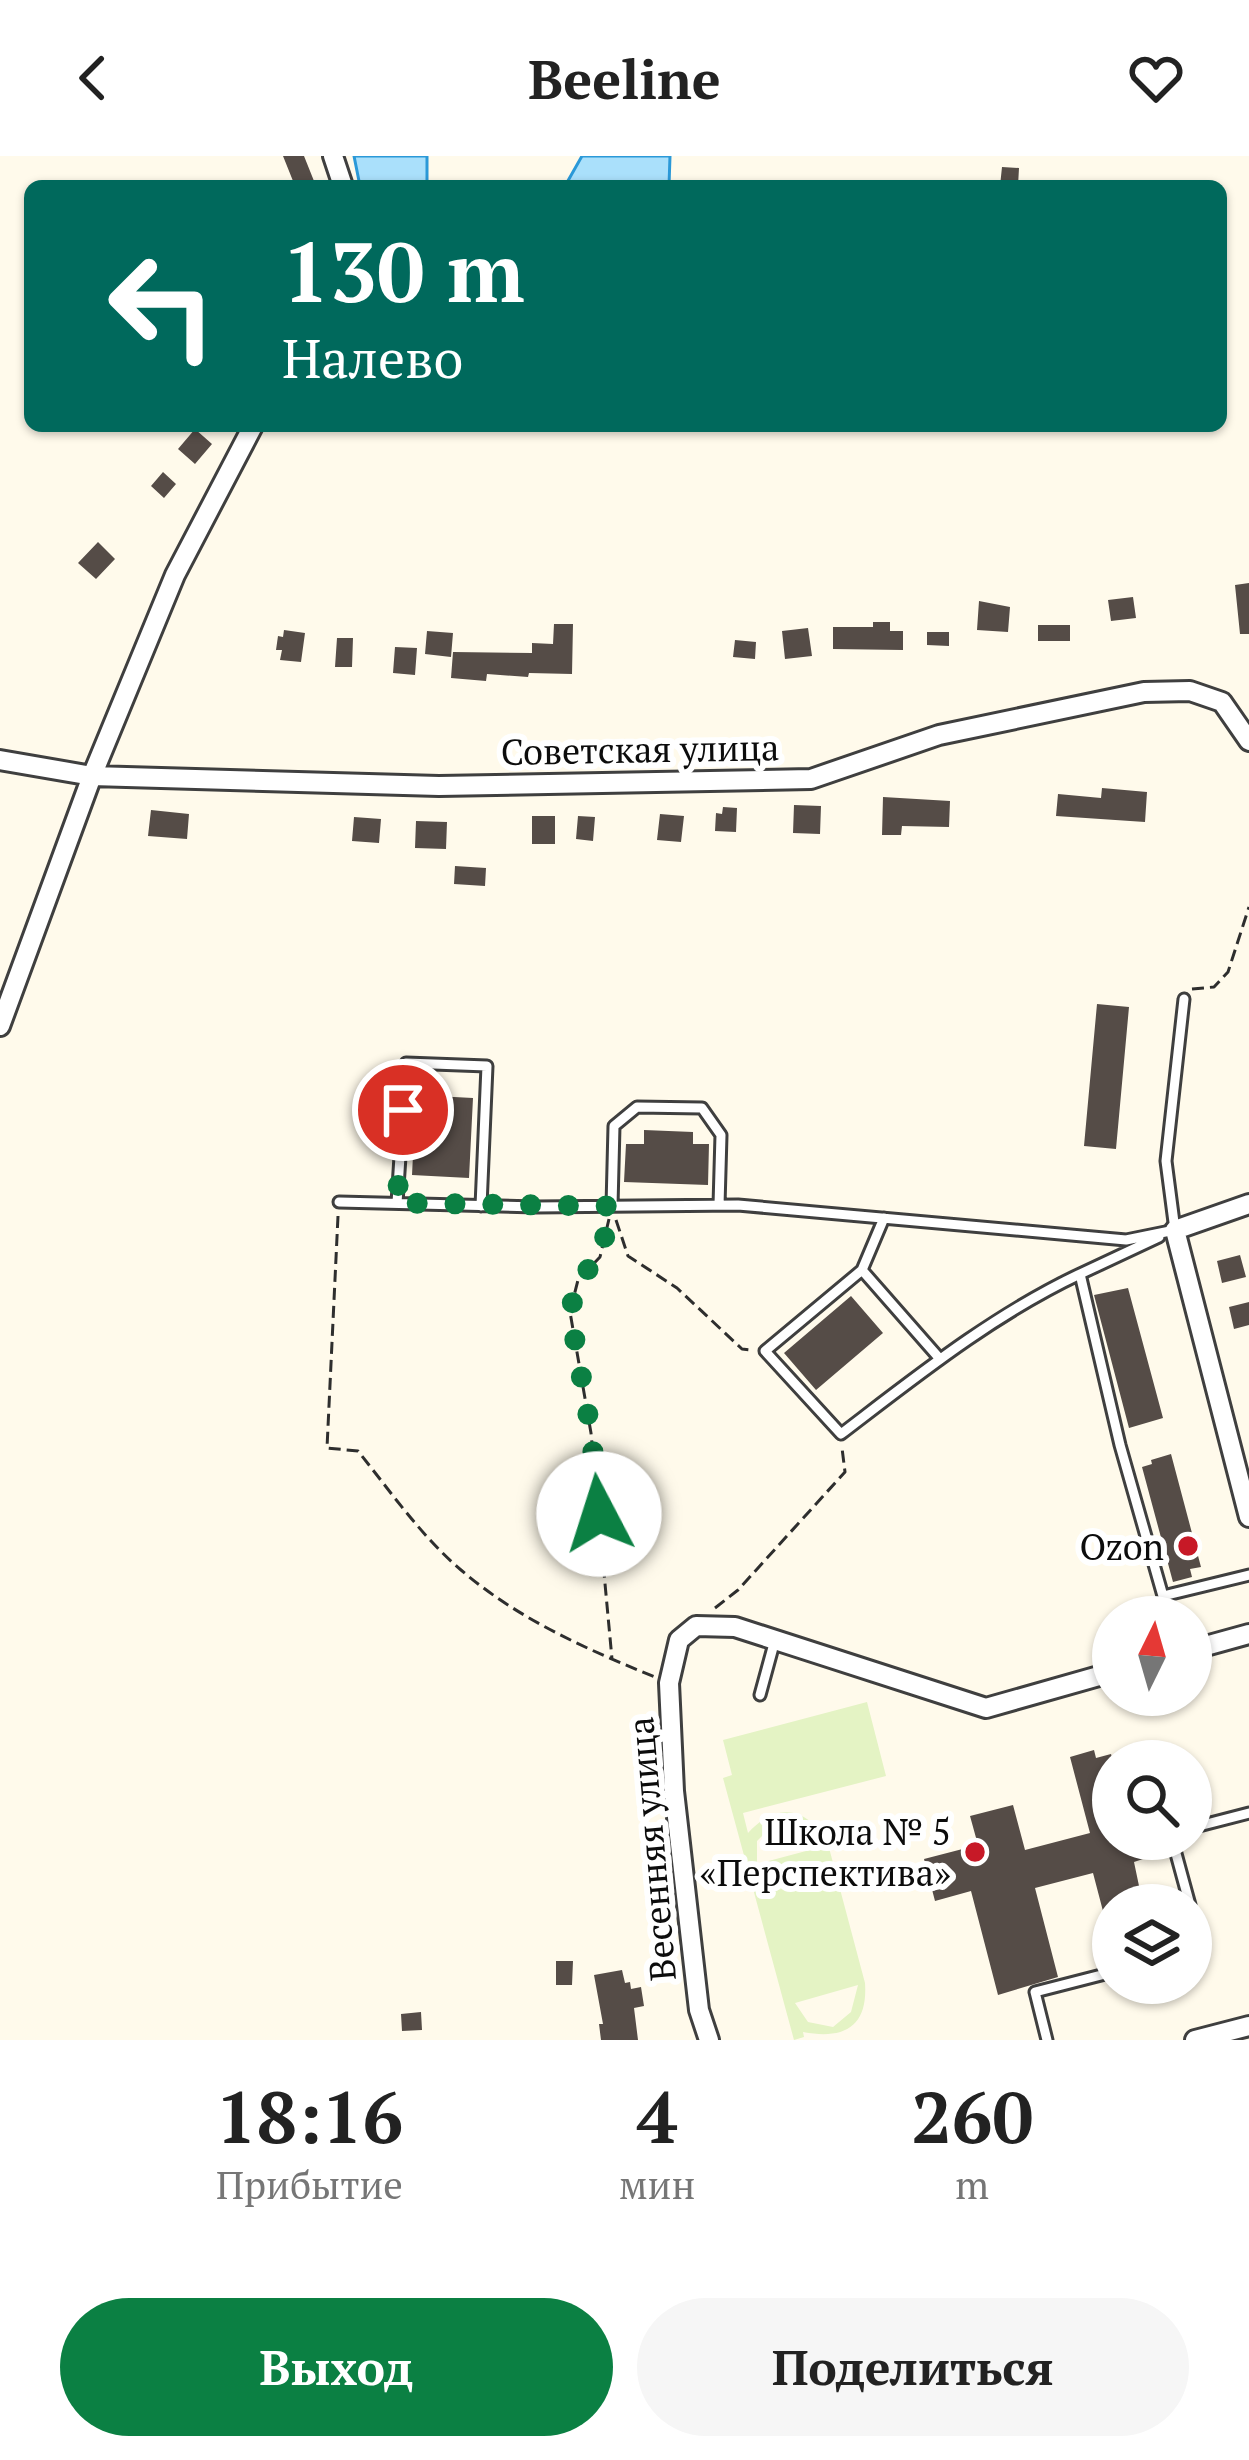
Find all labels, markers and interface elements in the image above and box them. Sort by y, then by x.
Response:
text: Beeline [528,43,721,114]
icon: back [60,45,126,111]
icon: heart [1123,45,1189,111]
text: 130 m [282,215,525,326]
icon: left [84,228,240,384]
text: Налево [282,322,463,393]
street label: Советская улица [500,723,780,775]
pin [352,1059,454,1161]
icon: arrive [370,1077,436,1143]
position arrow [536,1451,662,1577]
place label: Ozon [1080,1523,1164,1570]
marker: Ozon [1175,1533,1201,1559]
north arrow [1092,1596,1212,1716]
map controls [1092,1596,1212,2004]
street label: Весенняя улица [616,1715,686,1983]
button: search [1092,1740,1212,1860]
place label: Школа № 5 «Перспектива» [700,1808,951,1896]
marker: Школа № 5 «Перспектива» [962,1839,988,1865]
button: layers [1092,1884,1212,2004]
text: 18:16 [216,2068,403,2164]
text: 4 [637,2068,678,2164]
text: 260 [911,2068,1033,2164]
text: Прибытие [216,2158,403,2210]
text: мин [619,2158,695,2210]
text: m [955,2158,989,2210]
button: Выход [60,2298,613,2436]
button: Поделиться [637,2298,1189,2436]

